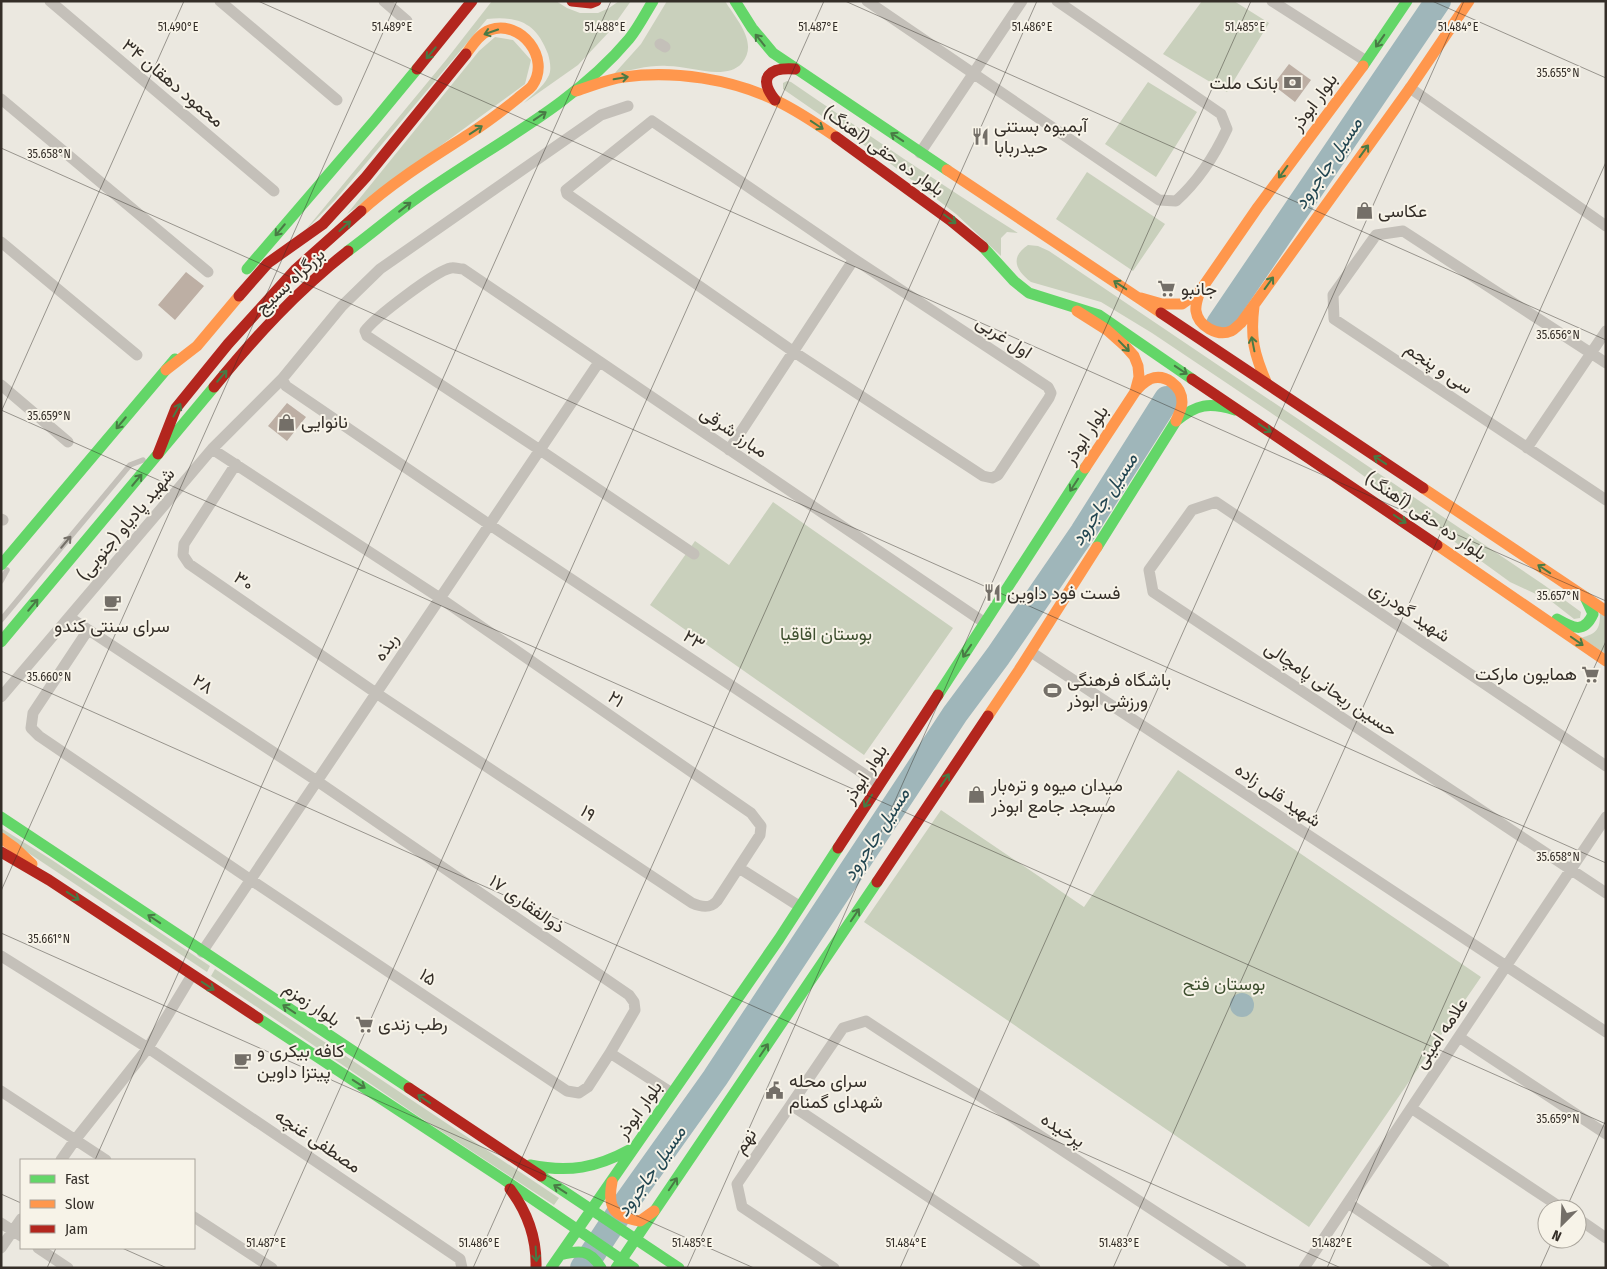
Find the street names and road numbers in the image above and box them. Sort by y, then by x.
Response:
street label: محمود دهقان ۳۴ [118,34,228,132]
street label: بلوار ابوذر [1285,69,1342,136]
street label: بلوار ده حقی (آهنگ) [819,101,949,201]
street label: بزرگراه بسیج [251,243,330,320]
street label: اول غربی [972,311,1036,363]
street label: سی و پنجم [1400,337,1477,400]
street label: مبارز شرقی [696,401,772,463]
street label: بلوار ابوذر [1058,401,1113,469]
street label: شهید پادیاو (جنوبی) [72,463,180,585]
street label: بلوار ده حقی (آهنگ) [1361,467,1491,565]
street label: ۳۰ [230,566,258,596]
street label: شهید گودرزی [1365,577,1455,647]
street label: ۲۳ [679,625,709,655]
street label: ربذه [369,629,403,665]
street label: حسین ریحانی پامچالی [1260,636,1401,742]
street label: ۲۸ [189,669,217,699]
street label: ۲۱ [604,686,628,712]
street label: بلوار ابوذر [837,740,892,808]
street label: شهید قلی زاده [1231,758,1325,832]
street label: ۱۹ [576,800,600,826]
street label: ذوالفقاری ۱۷ [485,870,569,938]
street label: ۱۵ [415,963,441,991]
street label: بلوار زمزم [279,977,345,1032]
street label: علامه امینی [1409,993,1473,1073]
street label: بلوار ابوذر [611,1077,667,1144]
street label: مصطفی غنچه [270,1104,365,1179]
street label: پرخیده [1036,1108,1089,1153]
street label: نهم [729,1124,762,1158]

